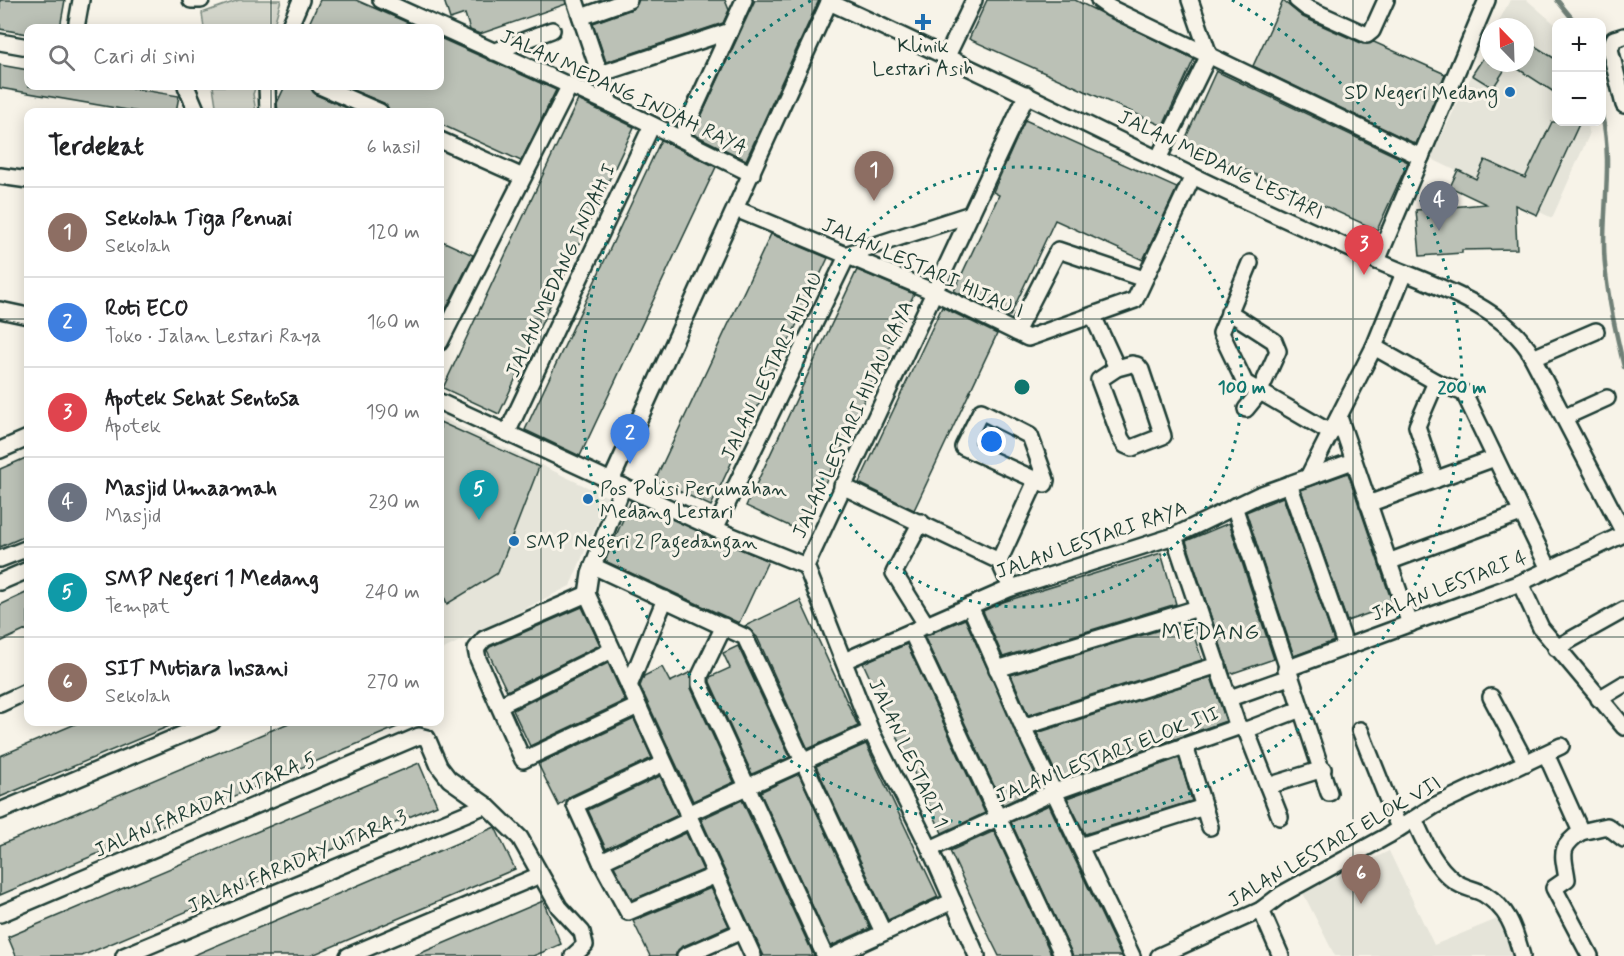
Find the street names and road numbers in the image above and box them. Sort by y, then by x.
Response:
street label: JALAN MEDANG INDAH RAYA [496,23,751,162]
street label: JALAN MEDANG LESTARI [1113,104,1327,227]
street label: JALAN MEDANG INDAH I [500,159,623,382]
street label: JALAN LESTARI HIJAU I [817,212,1028,325]
street label: JALAN LESTARI HIJAU [715,268,830,466]
street label: JALAN LESTARI HIJAU RAYA [786,296,920,543]
street label: JALAN LESTARI RAYA [992,495,1191,586]
street label: JALAN LESTARI 4 [1368,544,1532,629]
street label: JALAN LESTARI 1 [861,675,954,833]
street label: JALAN LESTARI ELOK III [992,700,1223,811]
street label: JALAN FARADAY UTARA 5 [90,746,321,865]
street label: JALAN LESTARI ELOK VII [1223,770,1446,914]
street label: JALAN FARADAY UTARA 3 [184,804,412,921]

